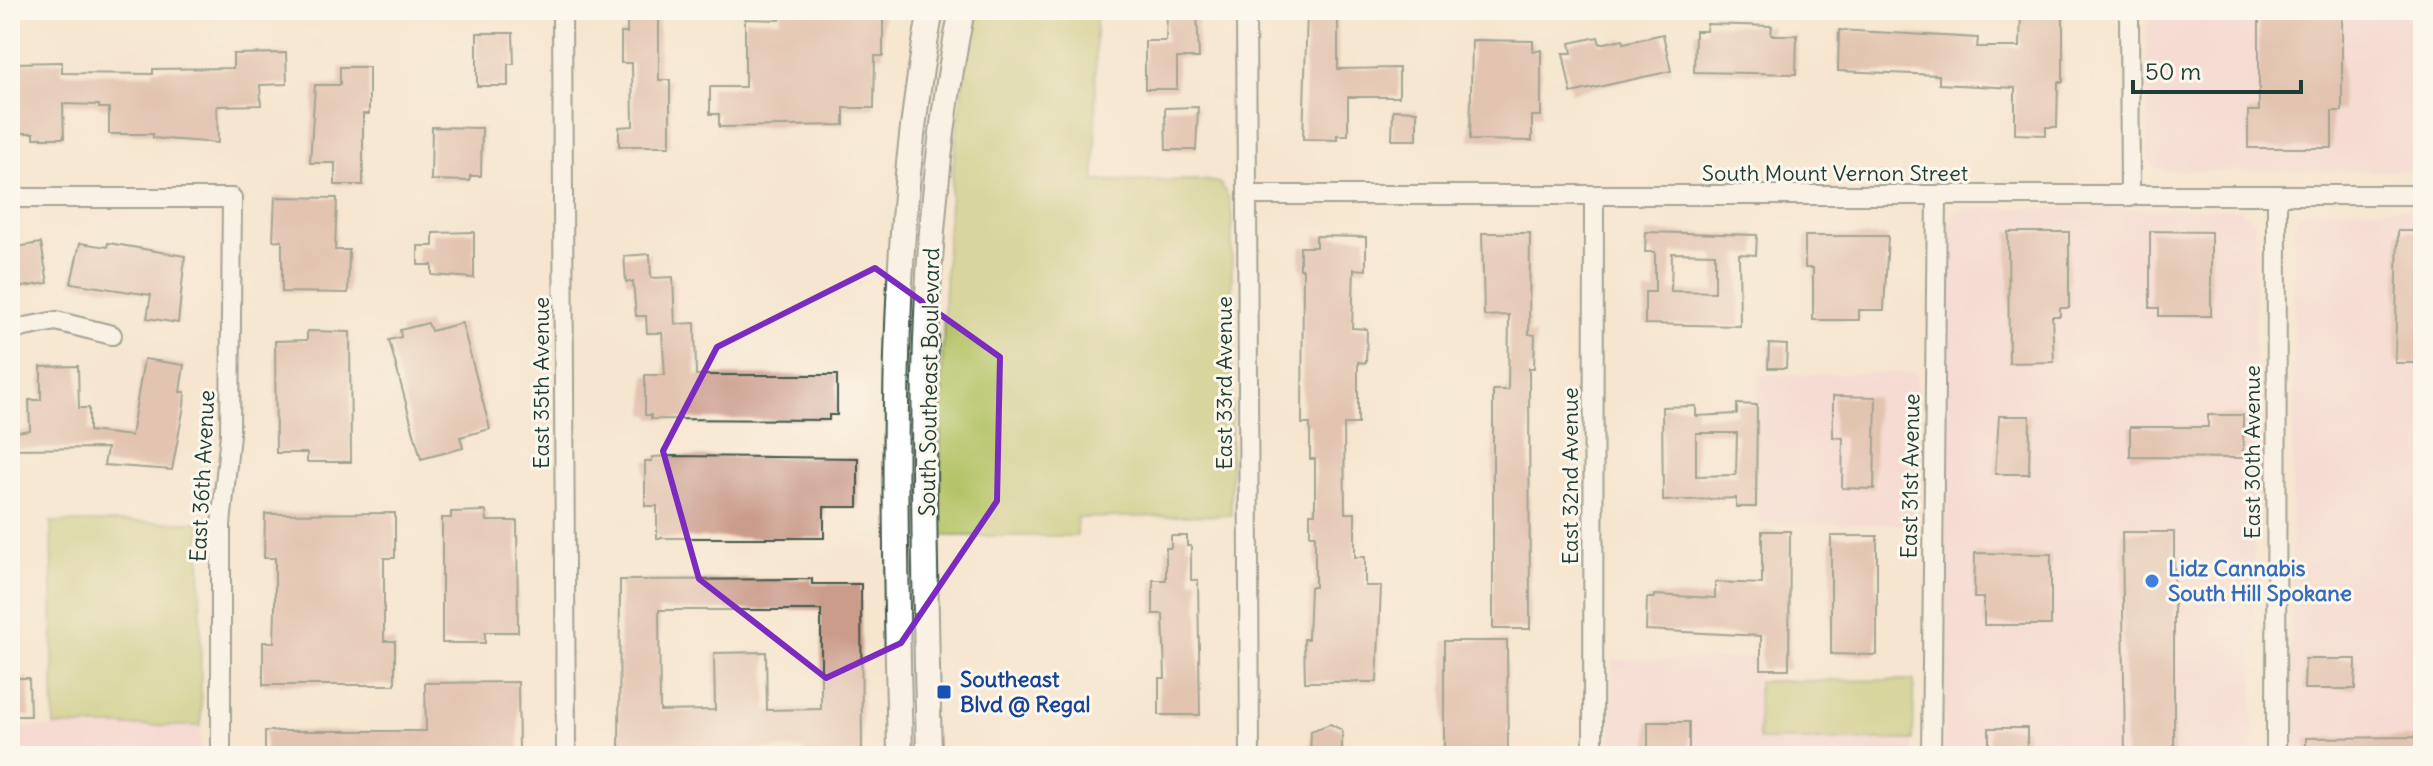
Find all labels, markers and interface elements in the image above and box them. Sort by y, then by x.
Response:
scale bar [2133,44,2301,94]
text: 50 m [2145,56,2201,86]
street label: South Mount Vernon Street [1702,159,1968,187]
street label: South Southeast Boulevard [913,247,945,517]
street label: East 33rd Avenue [1210,296,1238,470]
street label: East 35th Avenue [527,297,555,469]
street label: East 30th Avenue [2238,365,2266,539]
street label: East 32nd Avenue [1556,387,1584,565]
street label: East 36th Avenue [184,389,220,563]
street label: East 31st Avenue [1895,393,1925,559]
place label: Lidz Cannabis South Hill Spokane [2168,554,2352,607]
marker: Lidz Cannabis South Hill Spokane [2143,572,2161,590]
place label: Southeast Blvd @ Regal [960,665,1091,718]
marker: Southeast Blvd @ Regal [935,683,953,701]

